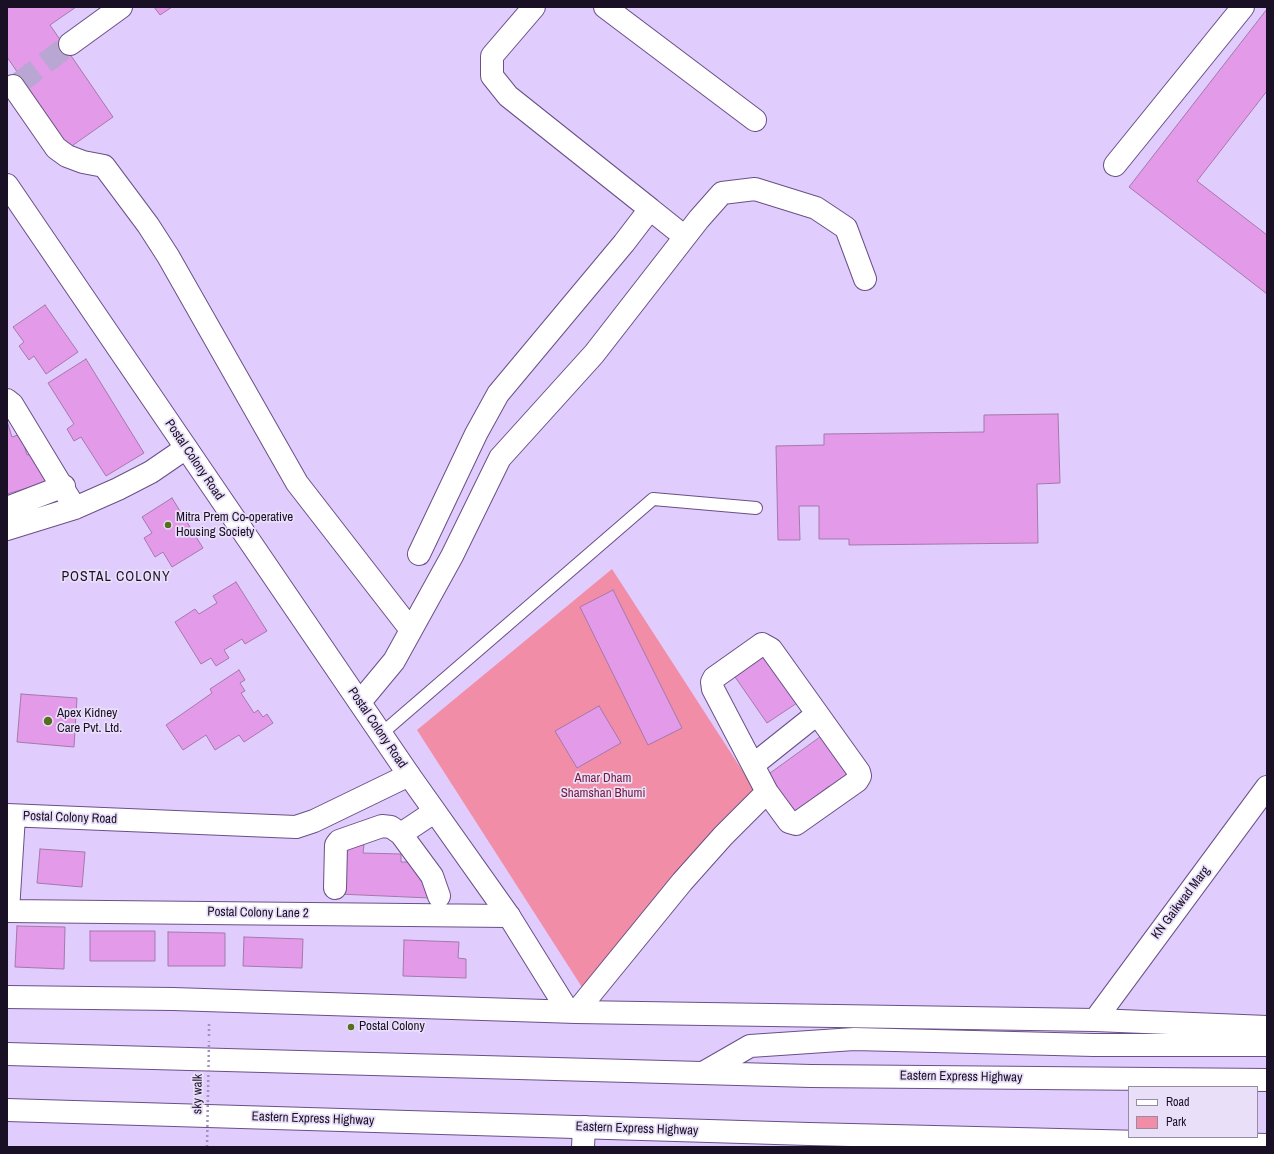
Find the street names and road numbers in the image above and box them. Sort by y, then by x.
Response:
street label: Postal Colony Road [161,417,227,503]
street label: Postal Colony Road [344,685,410,771]
street label: Postal Colony Road [23,809,117,827]
street label: KN Gaikwad Marg [1149,864,1213,942]
street label: Postal Colony Lane 2 [207,904,309,922]
street label: Eastern Express Highway [900,1068,1022,1086]
street label: sky walk [190,1074,206,1114]
street label: Eastern Express Highway [251,1109,375,1129]
street label: Eastern Express Highway [575,1119,699,1139]

